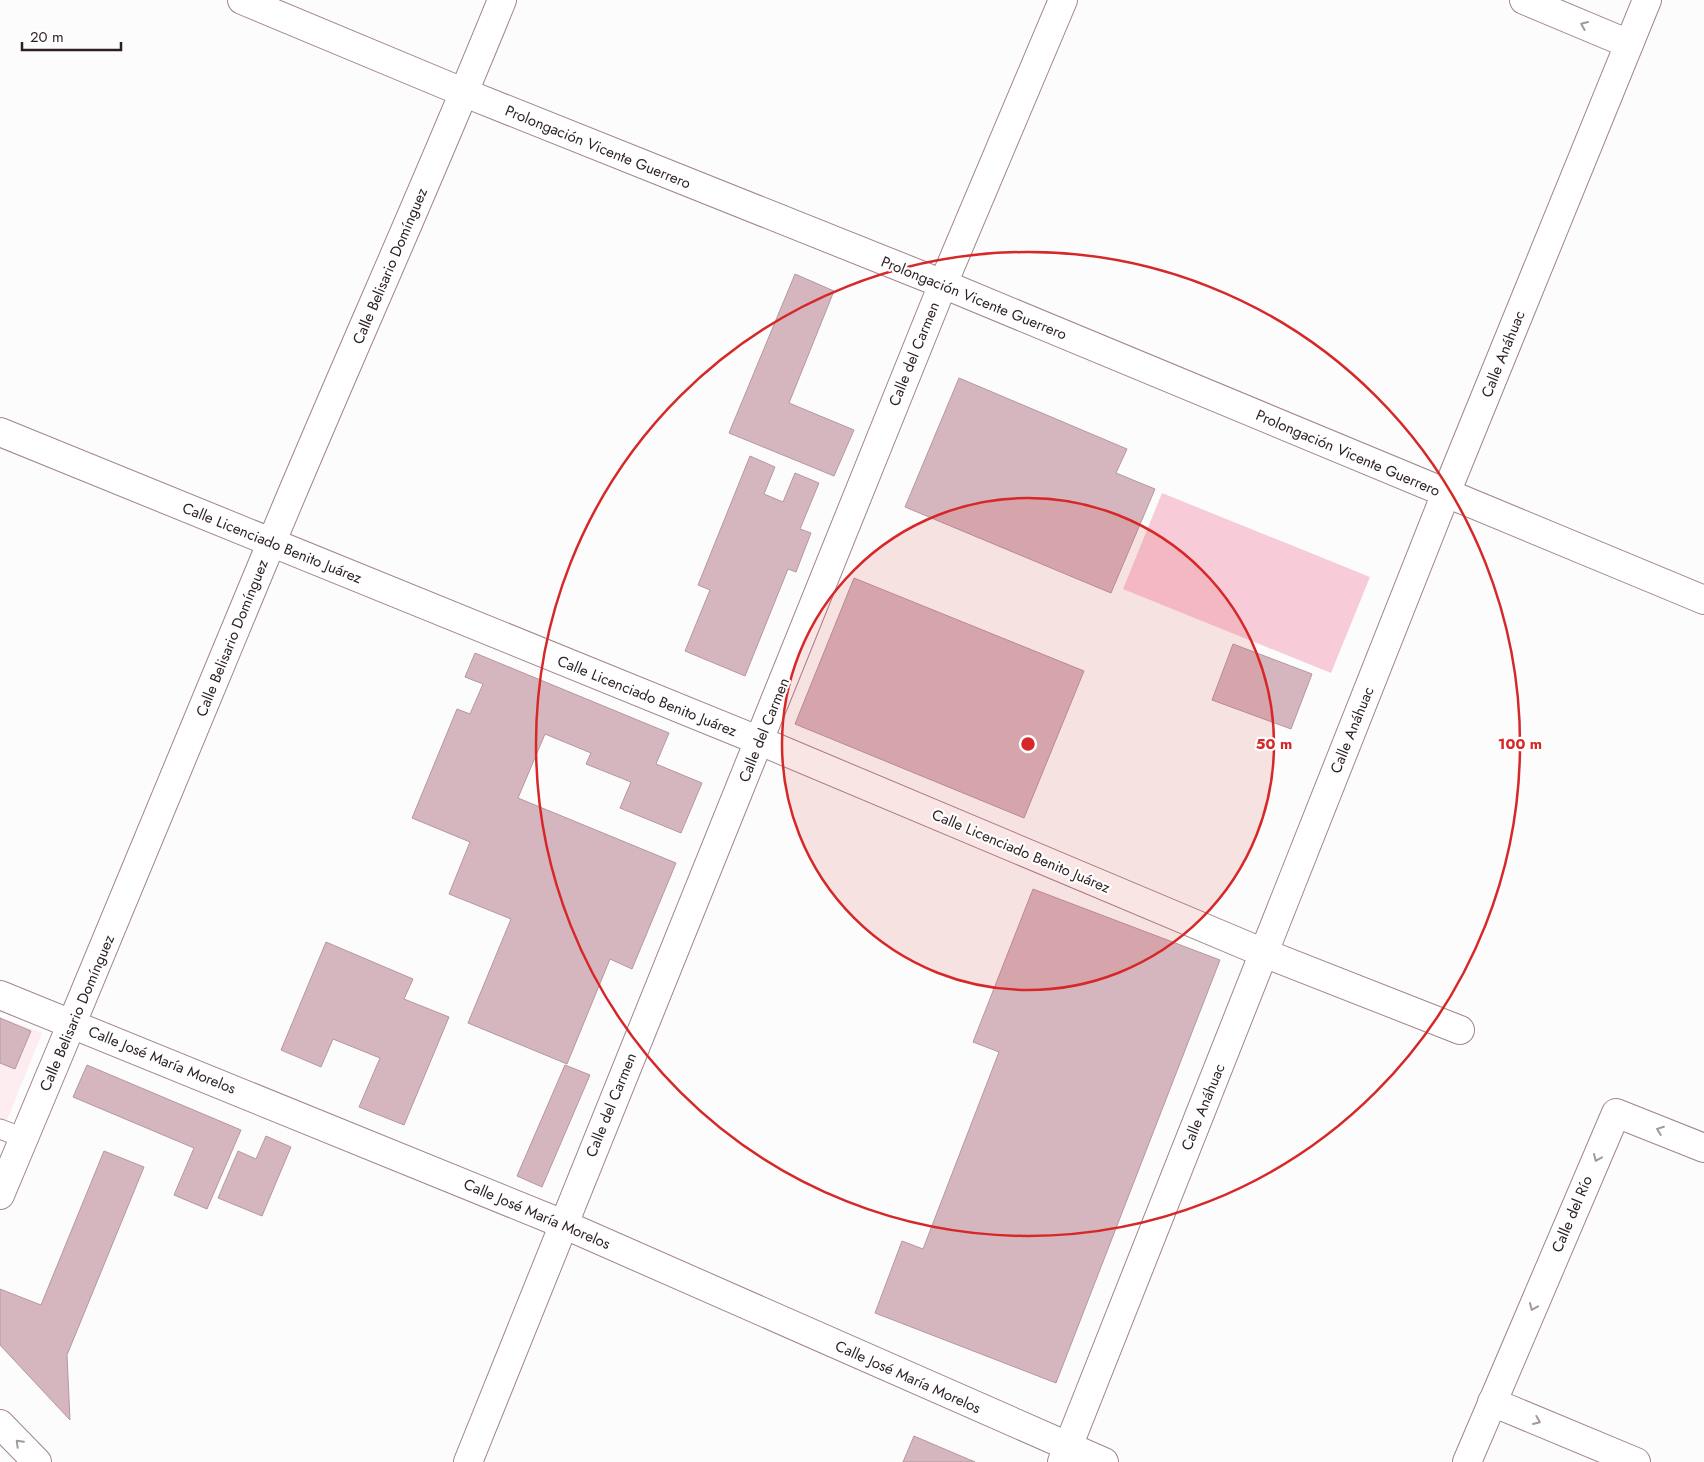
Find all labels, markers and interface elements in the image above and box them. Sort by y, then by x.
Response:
scale bar [22,20,121,52]
one-way arrow [1580,21,1589,31]
text: 20 m [30,26,64,48]
street label: Prolongación Vicente Guerrero [502,100,694,194]
street label: Calle Belisario Domínguez [347,184,433,348]
street label: Prolongación Vicente Guerrero [878,251,1070,345]
street label: Calle del Carmen [883,299,945,409]
street label: Calle Anáhuac [1476,307,1530,401]
street label: Prolongación Vicente Guerrero [1252,404,1444,502]
street label: Calle Licenciado Benito Juárez [179,497,365,589]
street label: Calle Belisario Domínguez [190,556,274,720]
street label: Calle Licenciado Benito Juárez [554,650,740,742]
street label: Calle del Carmen [733,675,795,785]
street label: Calle Anáhuac [1325,683,1379,777]
text: 50 m [1256,733,1292,755]
text: 100 m [1498,733,1542,755]
centre of rings [1019,735,1037,753]
street label: Calle Licenciado Benito Juárez [928,803,1114,899]
street label: Calle Belisario Domínguez [34,931,120,1095]
street label: Calle José María Morelos [85,1020,239,1100]
street label: Calle del Carmen [580,1050,642,1160]
street label: Calle Anáhuac [1176,1060,1230,1154]
one-way arrow [1656,1126,1665,1136]
one-way arrow [1592,1153,1603,1162]
street label: Calle del Río [1546,1172,1598,1256]
street label: Calle José María Morelos [460,1173,614,1255]
one-way arrow [1528,1302,1539,1311]
street label: Calle José María Morelos [832,1335,984,1419]
one-way arrow [1532,1414,1541,1425]
one-way arrow [15,1439,24,1448]

